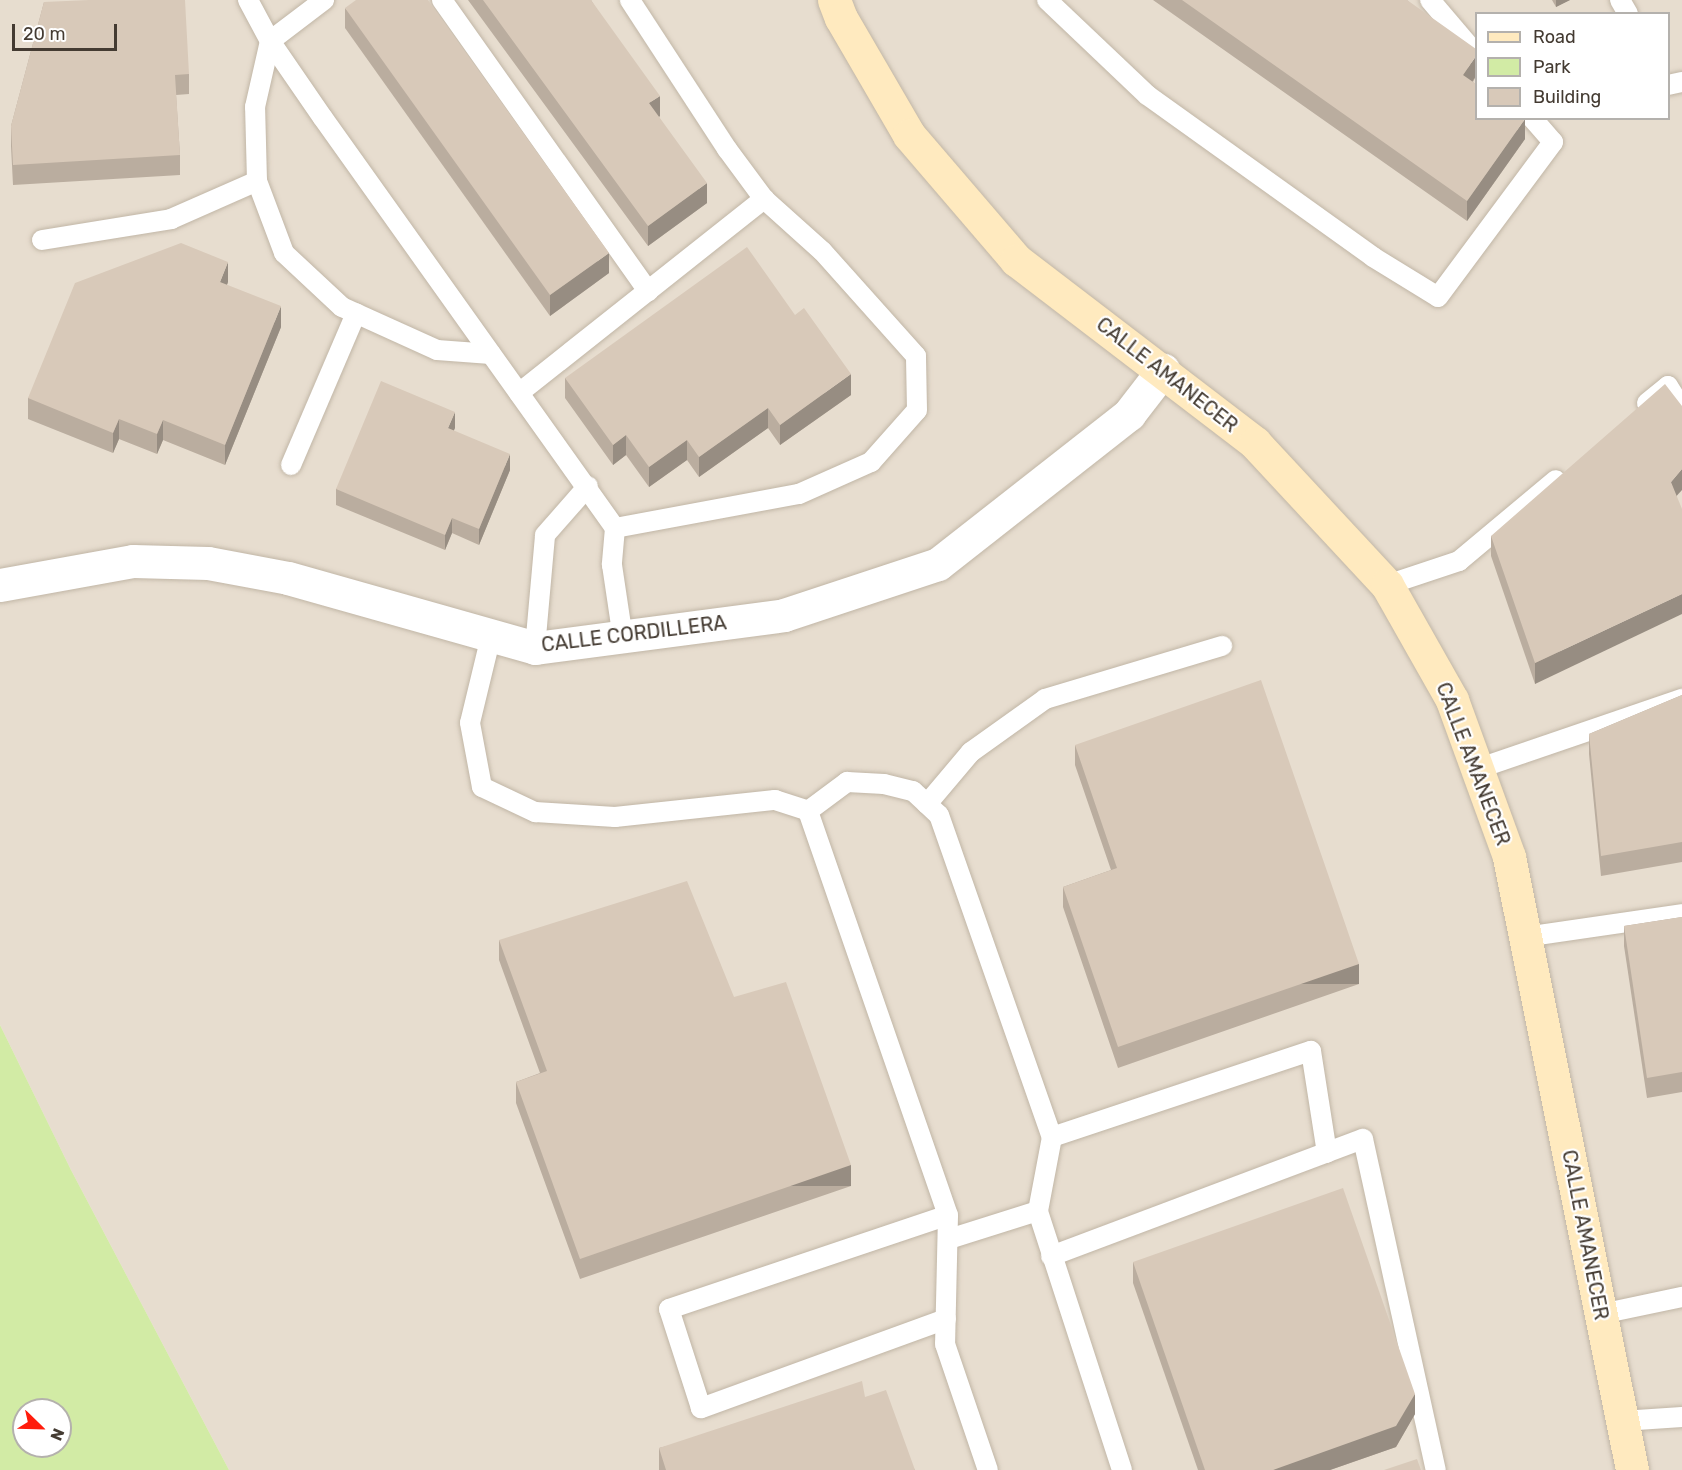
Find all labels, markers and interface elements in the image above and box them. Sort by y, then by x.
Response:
scale bar [15,12,120,50]
legend [1475,12,1670,120]
text: 20 m [23,23,65,45]
text: Road [1533,26,1576,48]
text: Park [1533,56,1570,78]
text: Building [1533,86,1601,108]
street label: CALLE AMANECER [1091,312,1243,438]
street label: CALLE CORDILLERA [540,611,728,657]
street label: CALLE AMANECER [1431,679,1515,849]
street label: CALLE AMANECER [1557,1148,1613,1322]
north arrow [12,1398,72,1458]
text: N [46,1425,68,1443]

